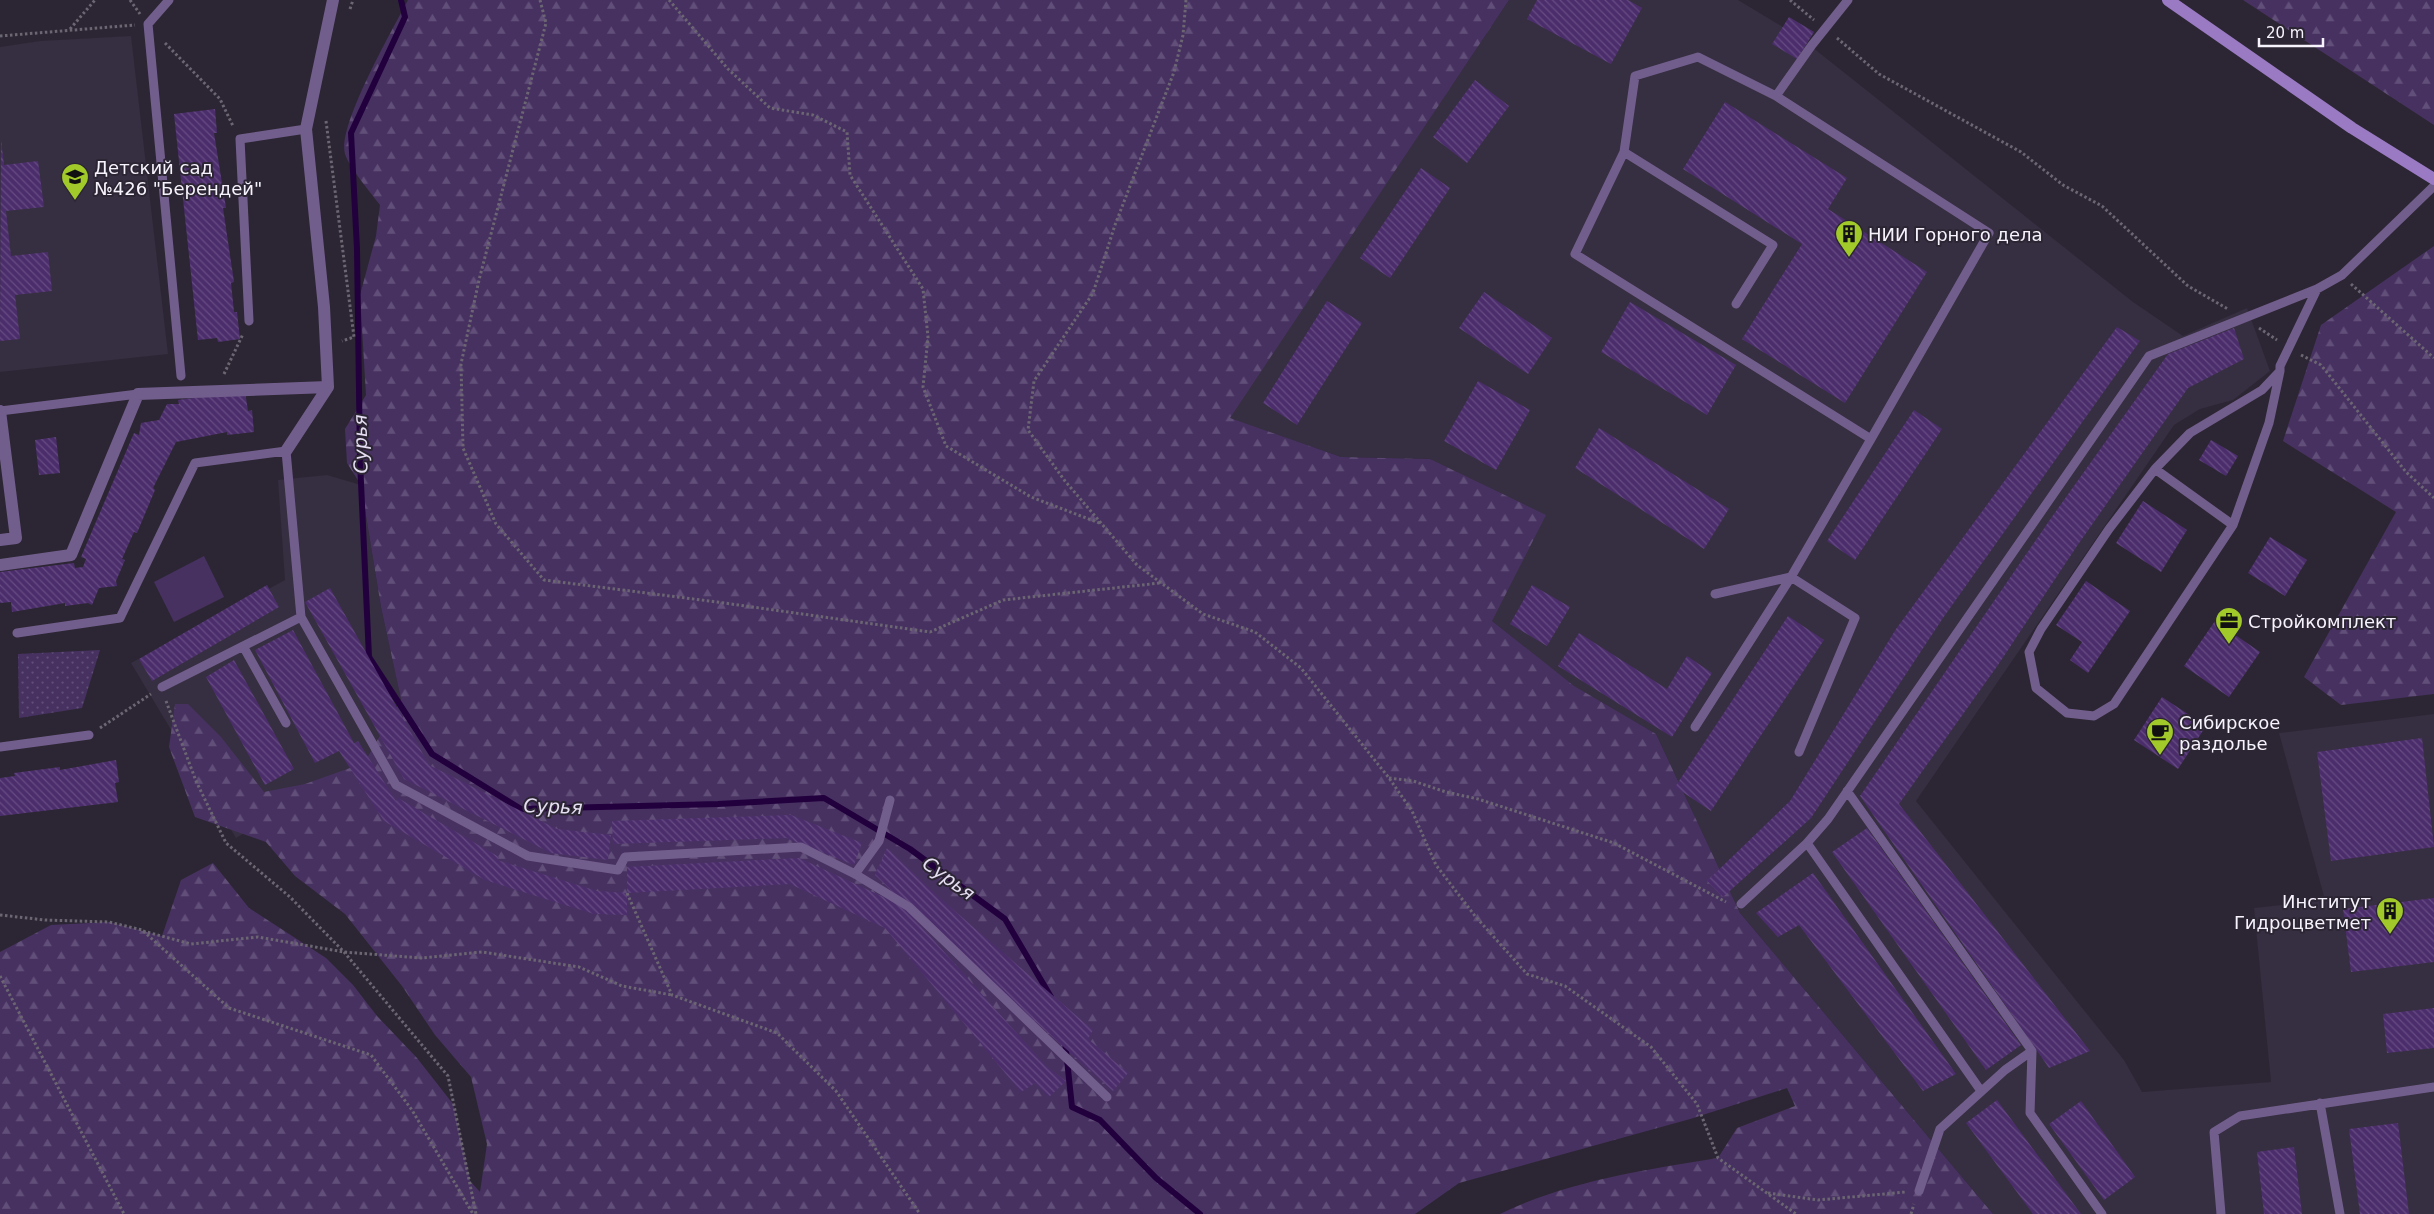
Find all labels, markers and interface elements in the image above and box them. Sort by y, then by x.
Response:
scale bar [2259,15,2323,47]
text: 20 m [2266,24,2304,42]
place label: Детский сад №426 "Берендей" [94,157,262,199]
school or university icon: Детский сад №426 "Берендей" [60,162,90,201]
building icon: НИИ Горного дела [1834,219,1864,258]
place label: НИИ Горного дела [1868,224,2043,245]
water label: Сурья [348,414,372,474]
office icon: Стройкомплект [2214,606,2244,645]
place label: Стройкомплект [2248,611,2396,632]
place label: Сибирское раздолье [2179,712,2280,754]
cafe icon: Сибирское раздолье [2145,717,2175,756]
water label: Сурья [523,794,583,818]
water label: Сурья [919,852,979,904]
place label: Институт Гидроцветмет [2234,891,2371,933]
building icon: Институт Гидроцветмет [2375,896,2405,935]

